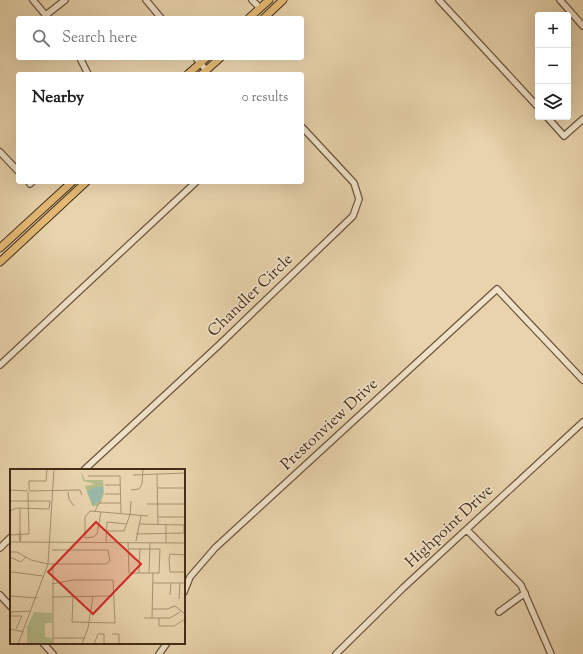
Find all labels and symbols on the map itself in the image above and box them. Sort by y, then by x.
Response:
street label: Chandler Circle [203,249,299,343]
street label: Prestonview Drive [276,374,384,476]
inset map [10,469,185,644]
street label: Highpoint Drive [401,480,499,574]

